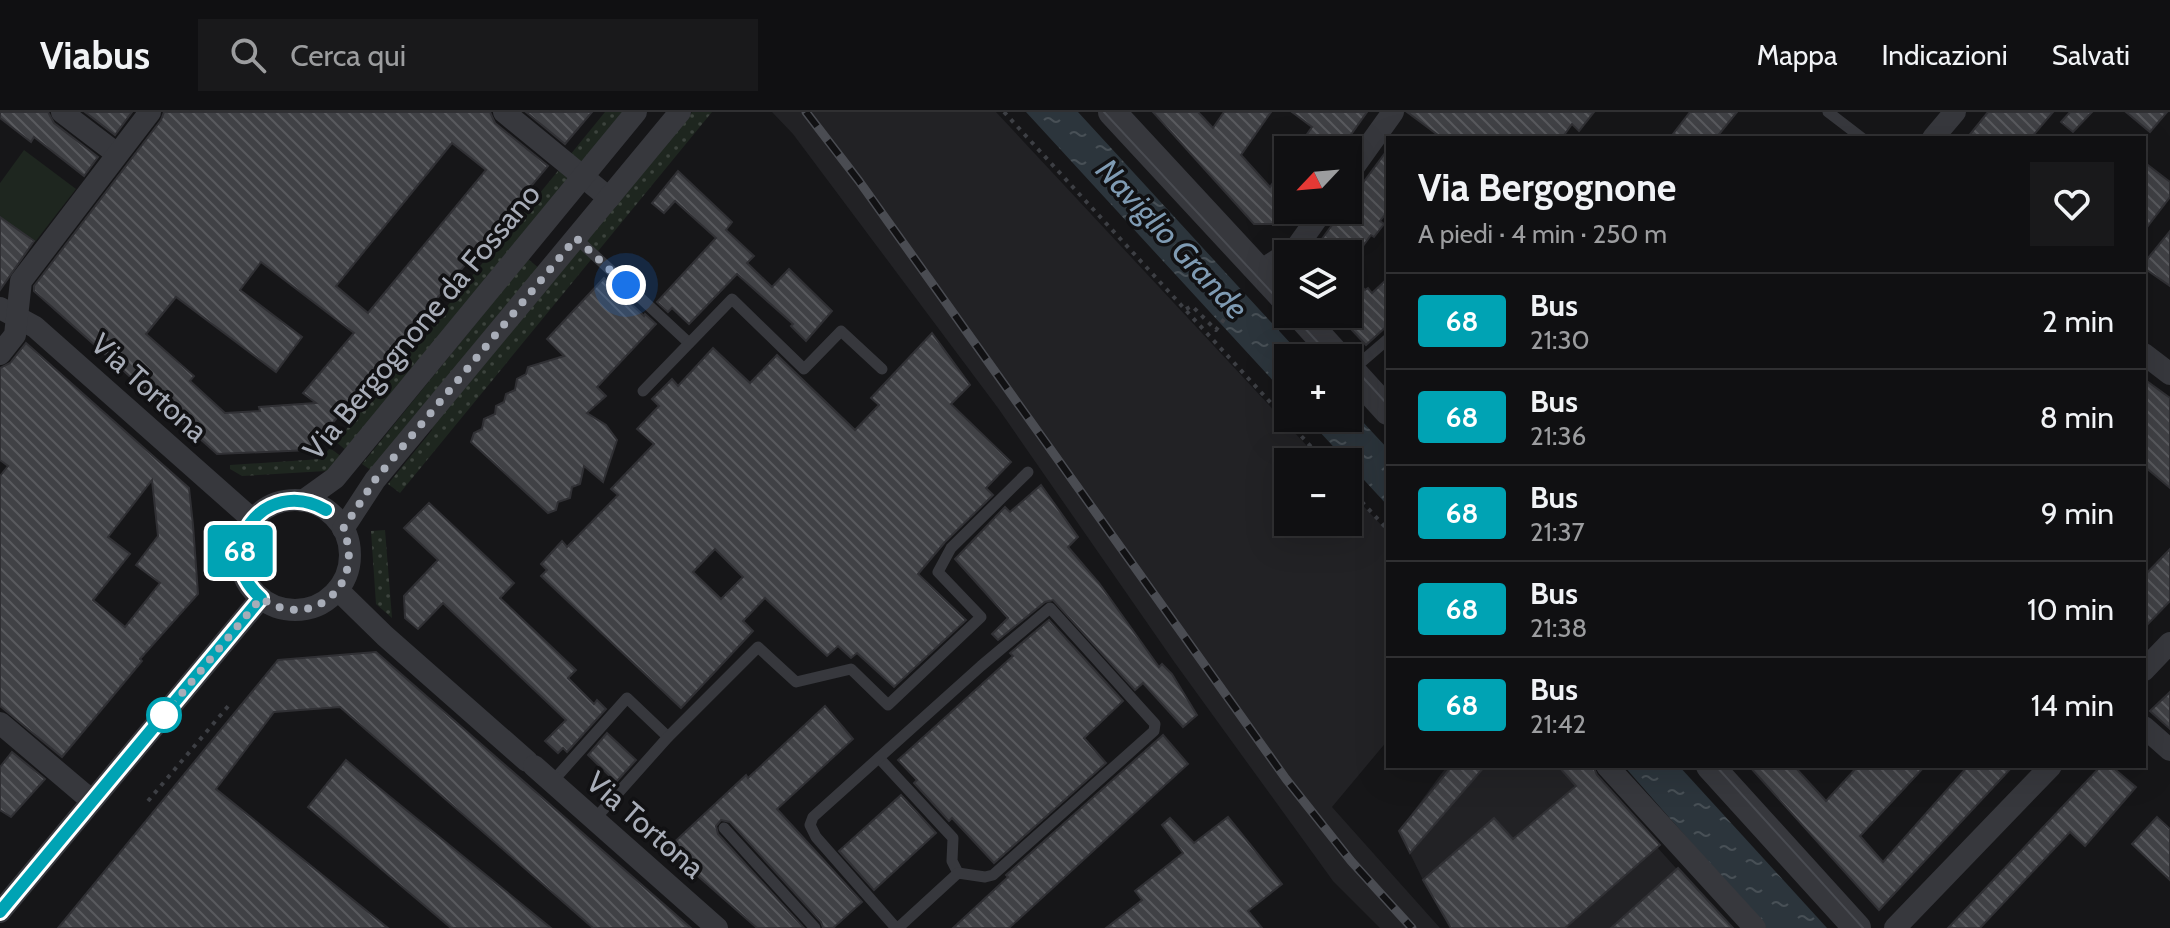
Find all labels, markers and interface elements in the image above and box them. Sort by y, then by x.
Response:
search box [198,19,758,91]
text: Viabus [40,32,150,79]
icon: search [226,33,270,77]
text: Cerca qui [290,37,406,74]
text: Mappa [1757,38,1837,72]
text: Indicazioni [1881,38,2008,72]
text: Salvati [2052,38,2130,72]
north arrow [1274,136,1362,224]
map controls [1274,136,1362,536]
water label: Naviglio Grande [1088,150,1257,327]
button: heart [2030,162,2114,246]
text: Via Bergognone [1418,164,1676,211]
street label: Via Bergognone da Fossano [295,176,548,467]
text: A piedi · 4 min · 250 m [1418,218,1667,250]
button: layers [1274,240,1362,328]
your location [606,265,646,305]
text: Bus [1530,287,1578,324]
text: 2 min [2042,303,2114,340]
text: 68 [1446,304,1478,338]
text: 21:30 [1530,324,1590,356]
street label: Via Tortona [83,326,216,450]
button: + [1274,344,1362,432]
text: Bus [1530,383,1578,420]
text: 8 min [2040,399,2114,436]
text: 68 [1446,400,1478,434]
text: 21:36 [1530,420,1586,452]
button: − [1274,448,1362,536]
text: Bus [1530,479,1578,516]
text: 9 min [2041,495,2114,532]
text: 68 [1446,496,1478,530]
text: 21:37 [1530,516,1585,548]
line badge: 68 [204,525,276,577]
text: 68 [224,534,256,568]
text: Bus [1530,575,1578,612]
text: 10 min [2027,591,2114,628]
text: 68 [1446,592,1478,626]
text: 21:38 [1530,612,1587,644]
text: Bus [1530,671,1578,708]
text: 14 min [2031,687,2114,724]
text: 68 [1446,688,1478,722]
unlabelled marker [147,698,181,732]
text: 21:42 [1530,708,1586,740]
street label: Via Tortona [579,763,712,886]

